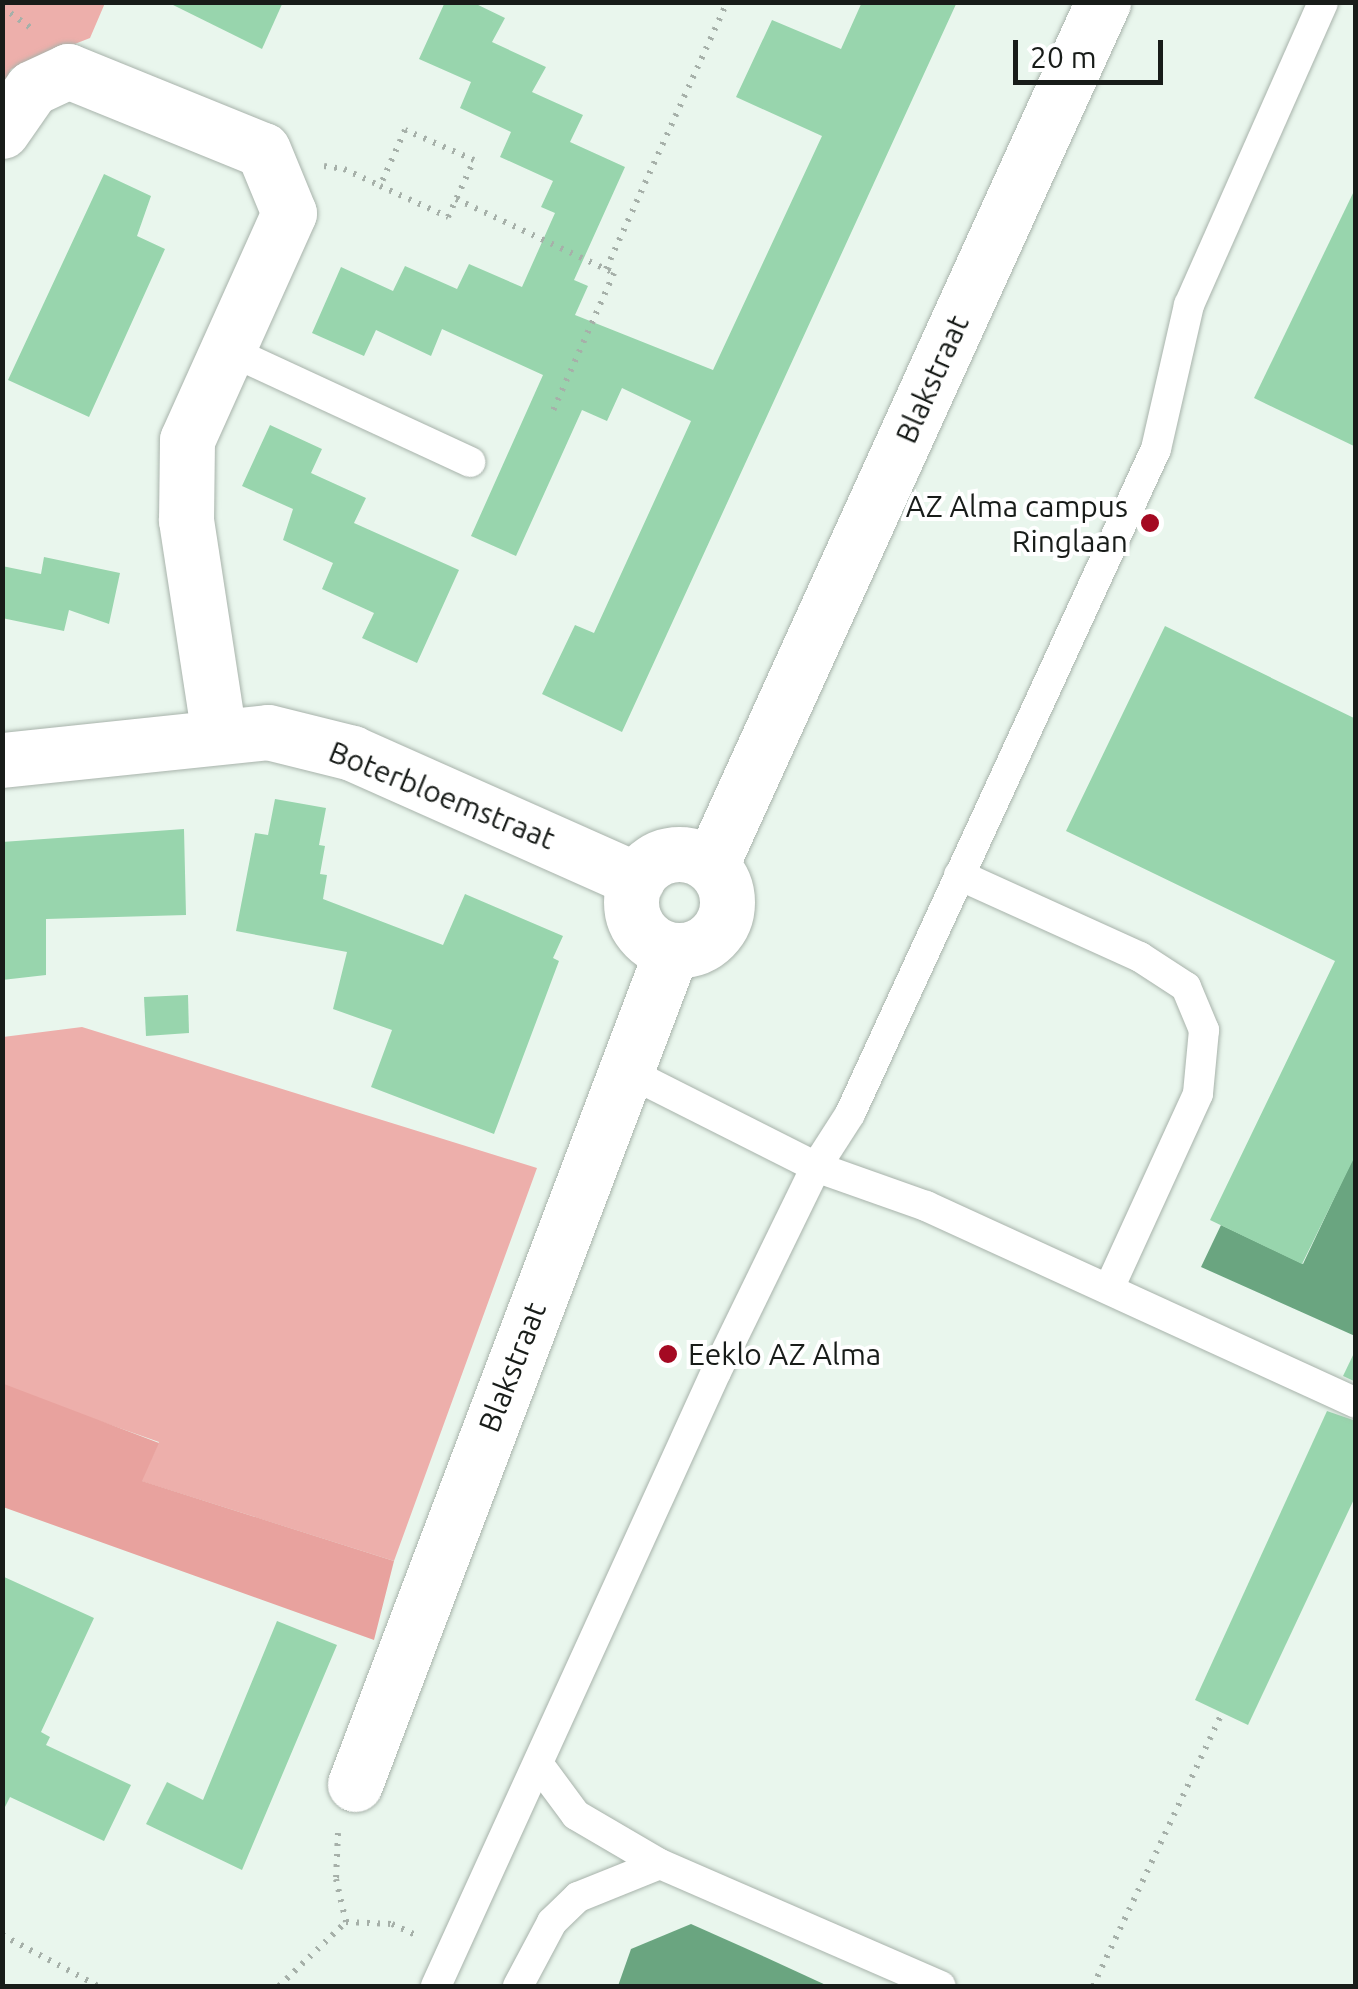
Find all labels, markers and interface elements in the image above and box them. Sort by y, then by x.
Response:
scale bar [1018,20,1168,82]
text: 20 m [1030,40,1097,74]
street label: Blakstraat [888,309,976,449]
place label: AZ Alma campus Ringlaan [906,488,1128,558]
marker: AZ Alma campus Ringlaan [1137,510,1163,536]
street label: Boterbloemstraat [324,733,560,857]
street label: Blakstraat [471,1297,553,1437]
place label: Eeklo AZ Alma [688,1336,881,1372]
marker: Eeklo AZ Alma [657,1343,679,1365]

